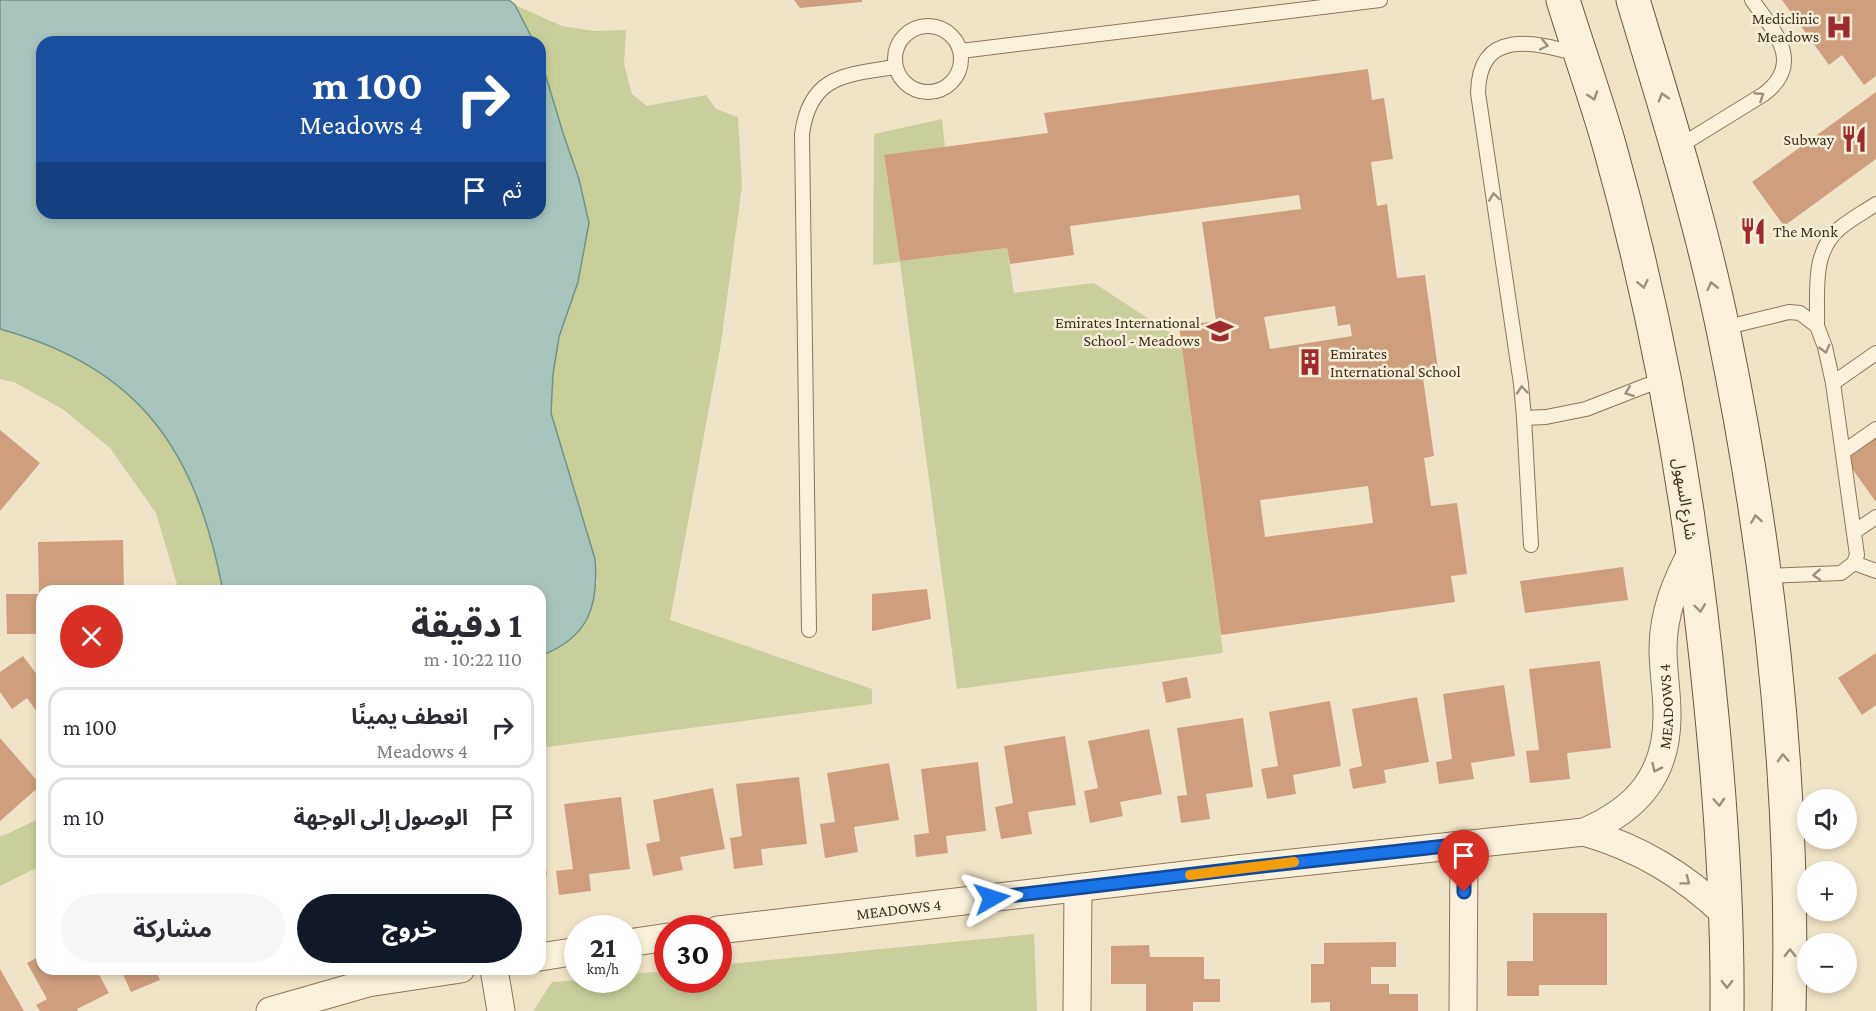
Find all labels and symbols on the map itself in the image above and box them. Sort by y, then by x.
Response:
place label: Mediclinic Meadows [1752,10,1819,45]
hospital icon: Mediclinic Meadows [1824,12,1854,42]
one-way arrow [1539,38,1549,51]
one-way arrow [1586,90,1598,101]
one-way arrow [1658,92,1670,103]
one-way arrow [1753,92,1764,103]
restaurant icon: Subway [1839,124,1869,154]
place label: Subway [1783,131,1835,149]
one-way arrow [1488,192,1500,201]
restaurant icon: The Monk [1738,216,1768,246]
place label: The Monk [1773,223,1838,240]
one-way arrow [1636,279,1649,289]
one-way arrow [1707,281,1720,291]
place label: Emirates International School - Meadows [1055,314,1200,349]
school or university icon: Emirates International School - Meadows [1205,316,1235,346]
one-way arrow [1817,344,1830,354]
place label: Emirates International School [1330,345,1461,380]
building icon: Emirates International School [1295,347,1325,377]
one-way arrow [1516,385,1529,394]
one-way arrow [1624,385,1635,397]
street label: شارع السهول [1666,457,1700,542]
one-way arrow [1750,514,1763,524]
one-way arrow [1812,568,1821,581]
one-way arrow [1693,603,1706,612]
street label: MEADOWS 4 [1655,663,1676,750]
one-way arrow [1777,753,1790,762]
one-way arrow [1651,762,1663,773]
one-way arrow [1713,797,1726,806]
pin [1438,830,1489,892]
position arrow [960,866,1024,930]
one-way arrow [1680,873,1691,884]
street label: MEADOWS 4 [855,895,942,922]
speed limit sign: 30 [654,915,732,993]
one-way arrow [1784,948,1796,957]
one-way arrow [1721,979,1733,988]

